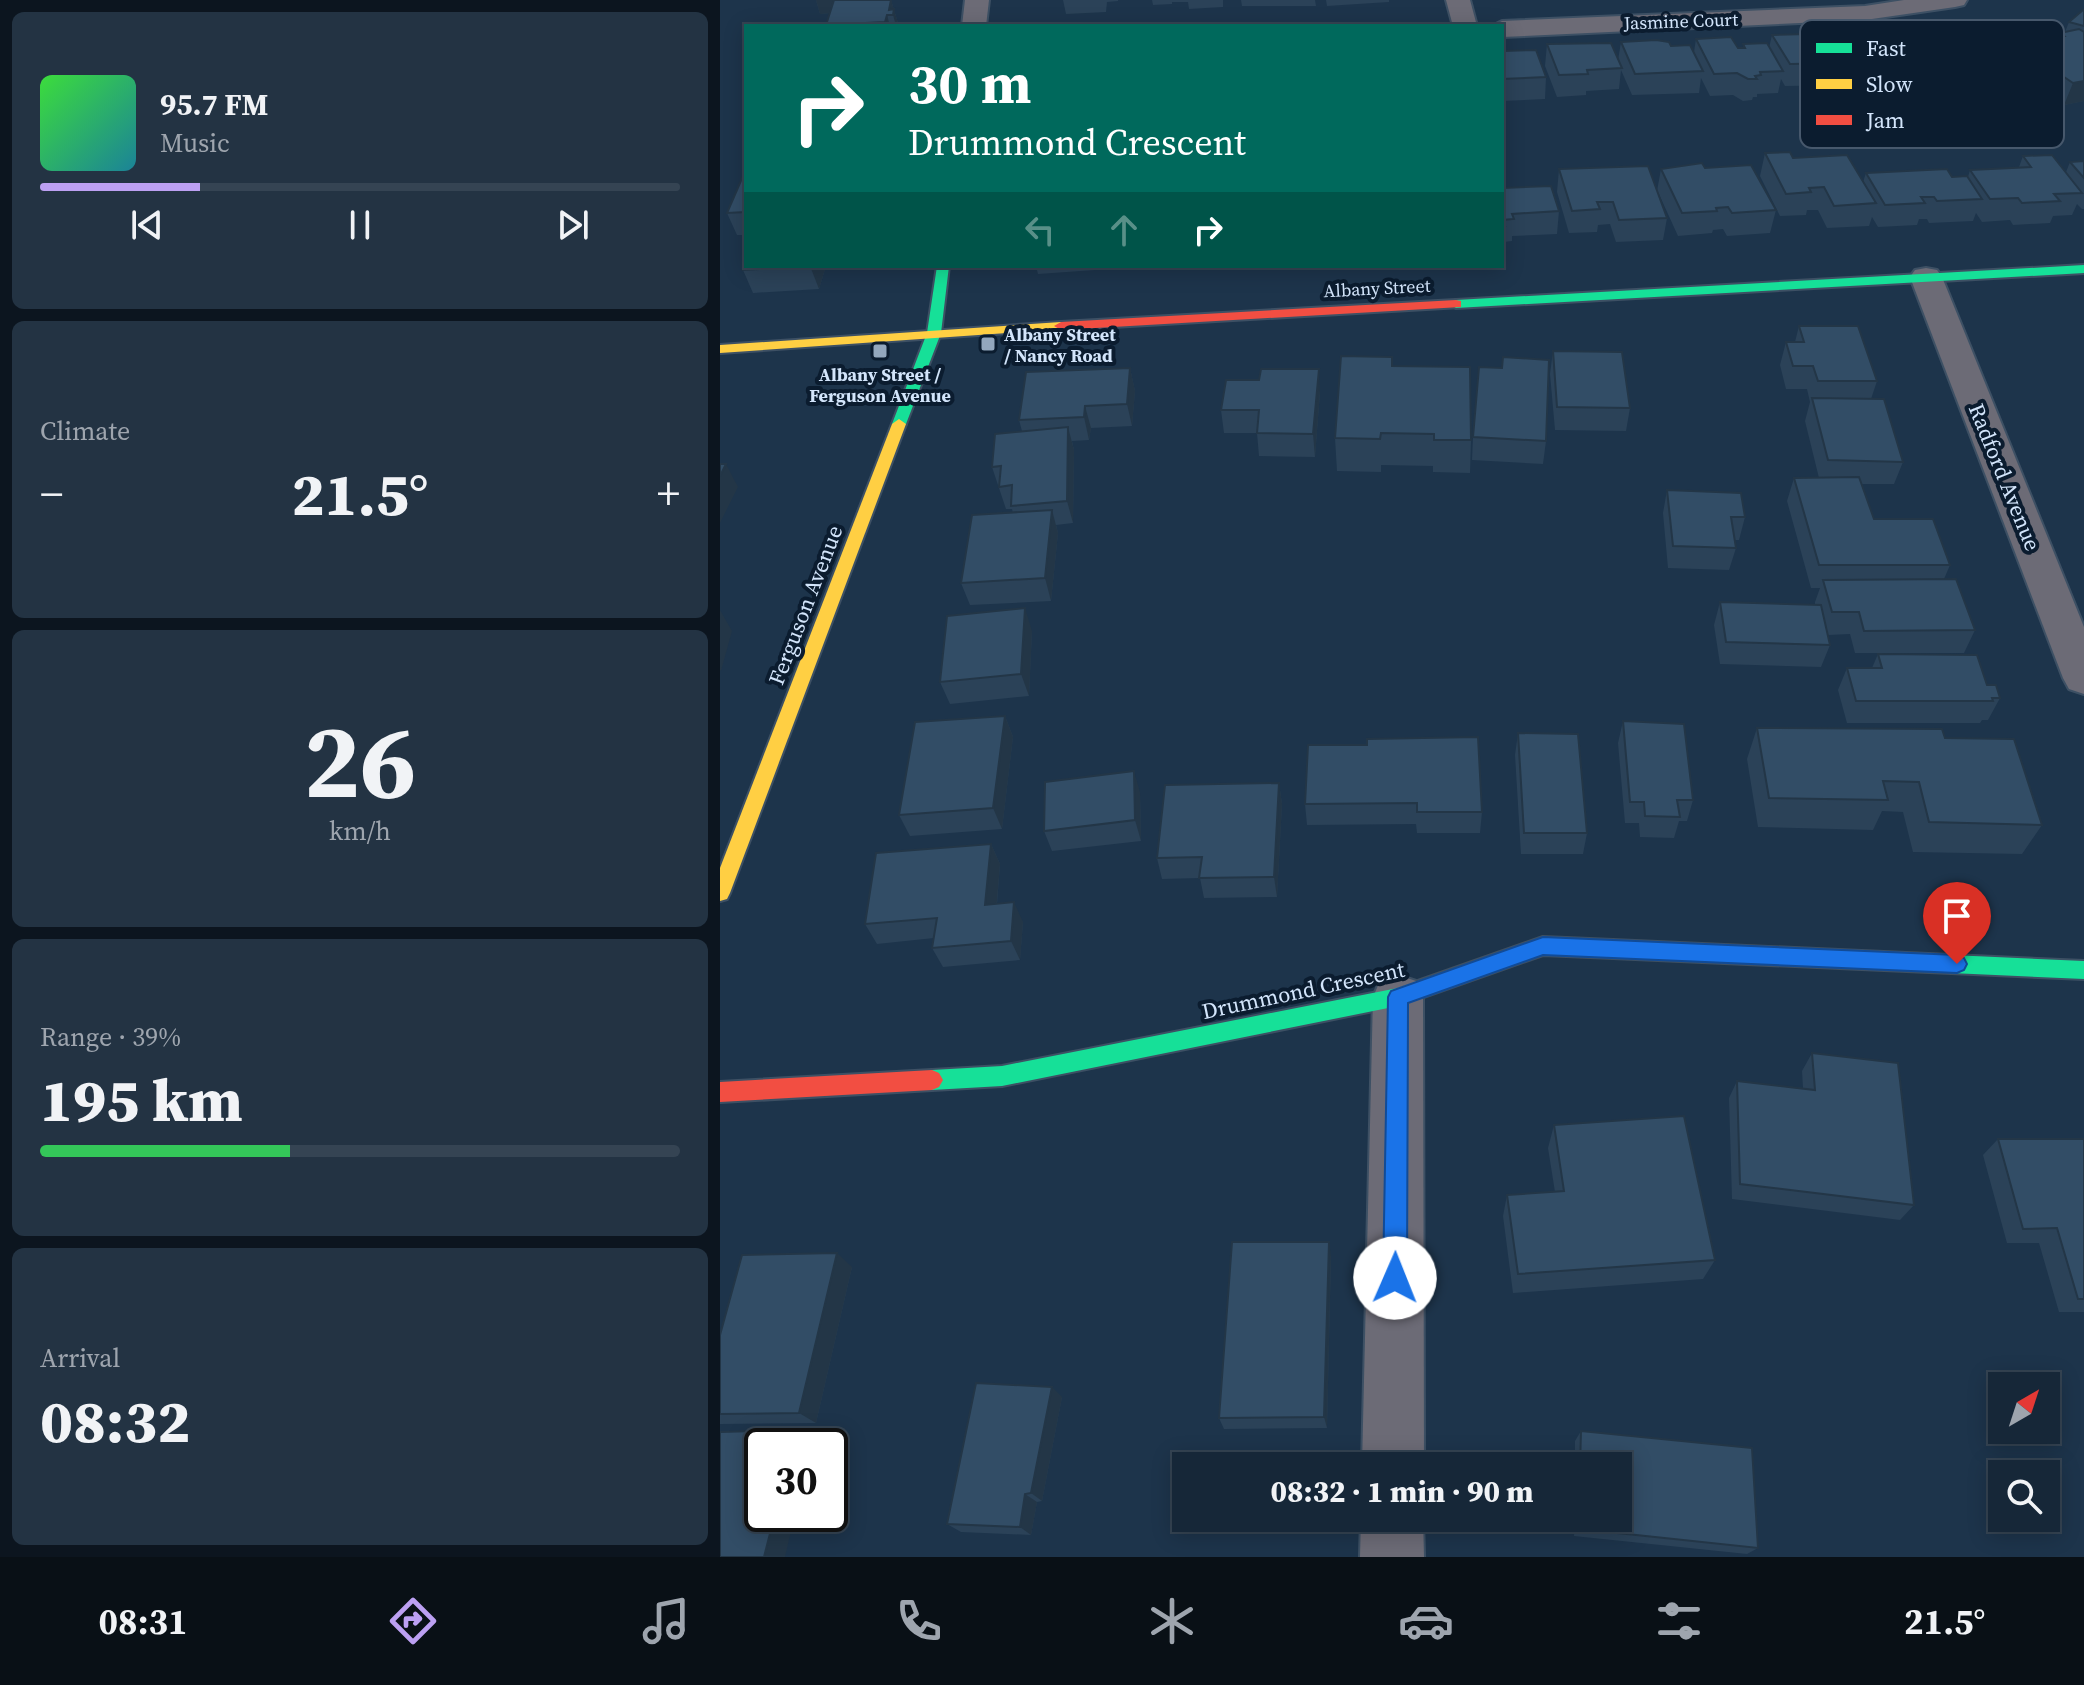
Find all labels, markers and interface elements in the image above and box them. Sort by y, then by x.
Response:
street label: Jasmine Court [1622,7,1739,36]
legend [1800,20,2064,148]
text: Fast [1866,33,1907,63]
text: 30 m [908,45,1031,122]
icon: right [776,56,880,160]
text: Slow [1866,69,1913,99]
text: 95.7 FM [160,84,268,125]
text: Jam [1865,105,1905,135]
text: Drummond Crescent [908,118,1246,167]
text: Music [160,125,230,161]
icon: previous [125,203,169,247]
icon: pause [338,203,382,247]
icon: next [551,203,595,247]
icon: left [1018,208,1062,252]
icon: ahead [1102,208,1146,252]
icon: right [1186,208,1230,252]
street label: Albany Street [1323,273,1431,303]
place label: Albany Street / Nancy Road [1004,322,1116,368]
marker: Albany Street / Nancy Road [979,335,997,353]
marker: Albany Street / Ferguson Avenue [871,342,889,360]
place label: Albany Street / Ferguson Avenue [809,362,951,408]
street label: Radford Avenue [1962,399,2048,555]
text: Climate [40,413,130,449]
text: 21.5° [292,453,428,535]
text: − [40,463,63,524]
text: + [657,463,680,524]
street label: Ferguson Avenue [761,521,849,689]
text: 26 [304,689,416,832]
text: km/h [329,813,391,849]
pin [1923,882,1991,964]
icon: arrive [1935,894,1979,938]
street label: Drummond Crescent [1199,954,1408,1026]
text: Range · 39% [40,1019,181,1055]
text: 195 km [40,1059,243,1141]
position arrow [1353,1236,1437,1320]
text: Arrival [40,1340,120,1376]
north arrow [1988,1372,2060,1444]
map controls [1988,1372,2060,1532]
text: 08:32 [40,1380,190,1462]
speed limit sign: 30 [744,1428,848,1532]
button: search [1988,1460,2060,1532]
text: 08:32 · 1 min · 90 m [1270,1471,1534,1512]
icon: directions [385,1593,441,1649]
icon: music [638,1593,694,1649]
icon: phone [891,1593,947,1649]
icon: climate [1144,1593,1200,1649]
icon: car [1398,1593,1454,1649]
icon: filters [1651,1593,1707,1649]
text: 08:31 [99,1597,187,1646]
text: 21.5° [1904,1597,1985,1646]

